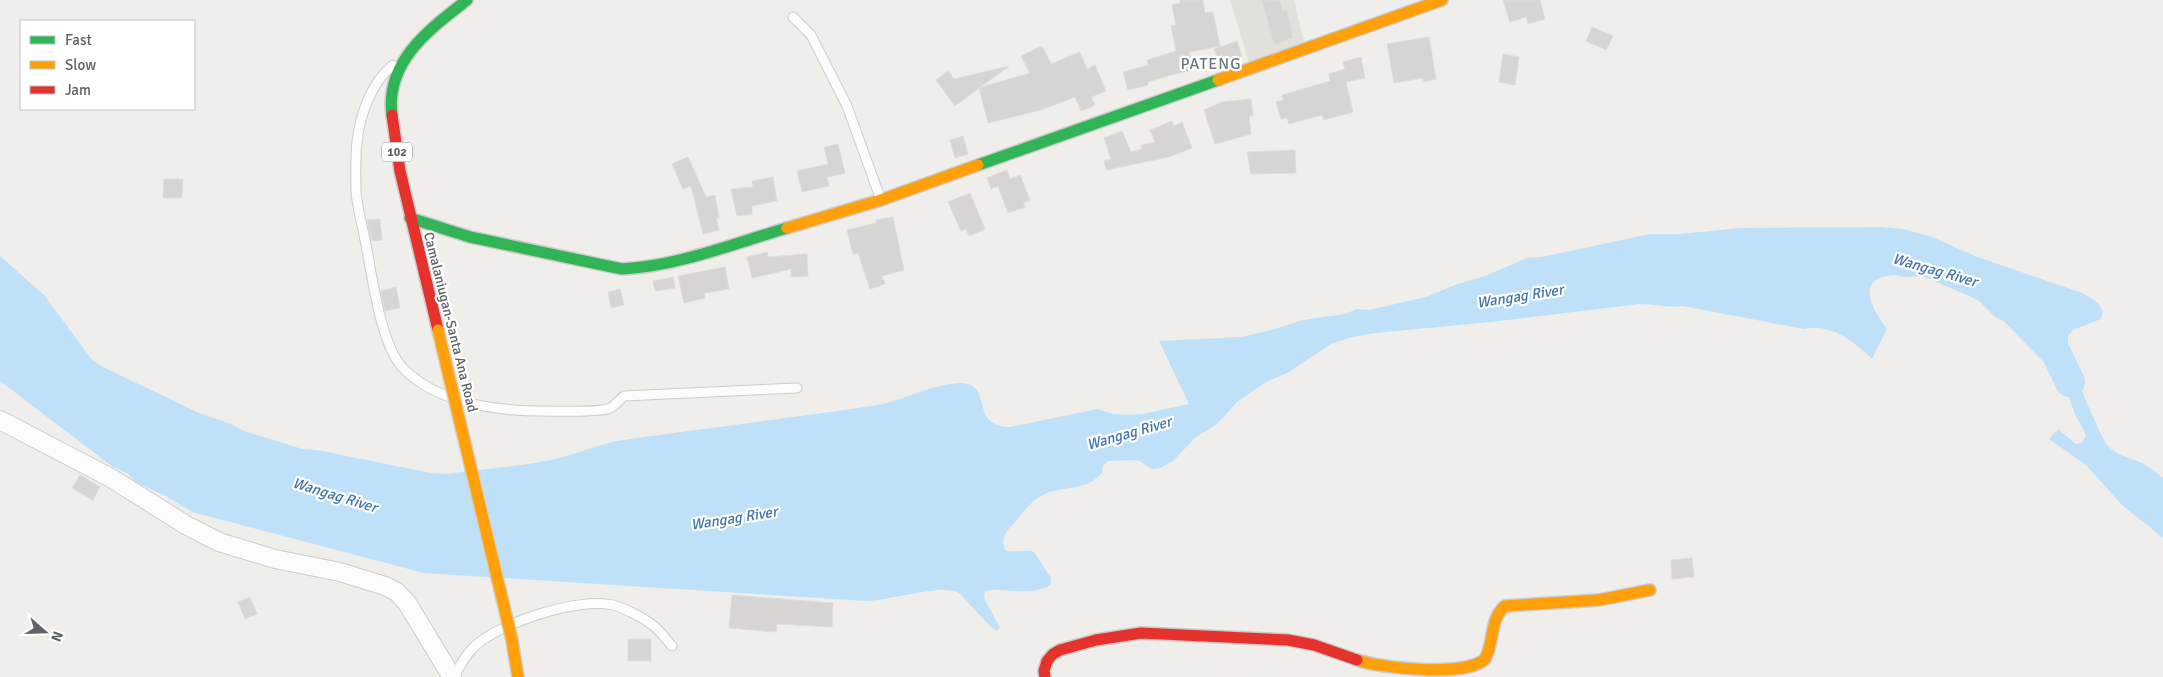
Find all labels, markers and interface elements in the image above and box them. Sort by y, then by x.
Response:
legend [20,20,195,110]
text: Fast [65,31,92,49]
district label: PATENG [1180,54,1242,74]
text: Slow [65,56,96,74]
text: Jam [65,81,91,99]
road number: 102 [382,142,412,162]
street label: Camalaniugan-Santa Ana Road [420,230,481,414]
water label: Wangag River [1891,249,1982,291]
water label: Wangag River [1475,280,1567,312]
water label: Wangag River [1085,412,1176,454]
water label: Wangag River [291,474,382,517]
water label: Wangag River [689,502,781,534]
north arrow [20,607,70,657]
text: N [47,629,66,644]

